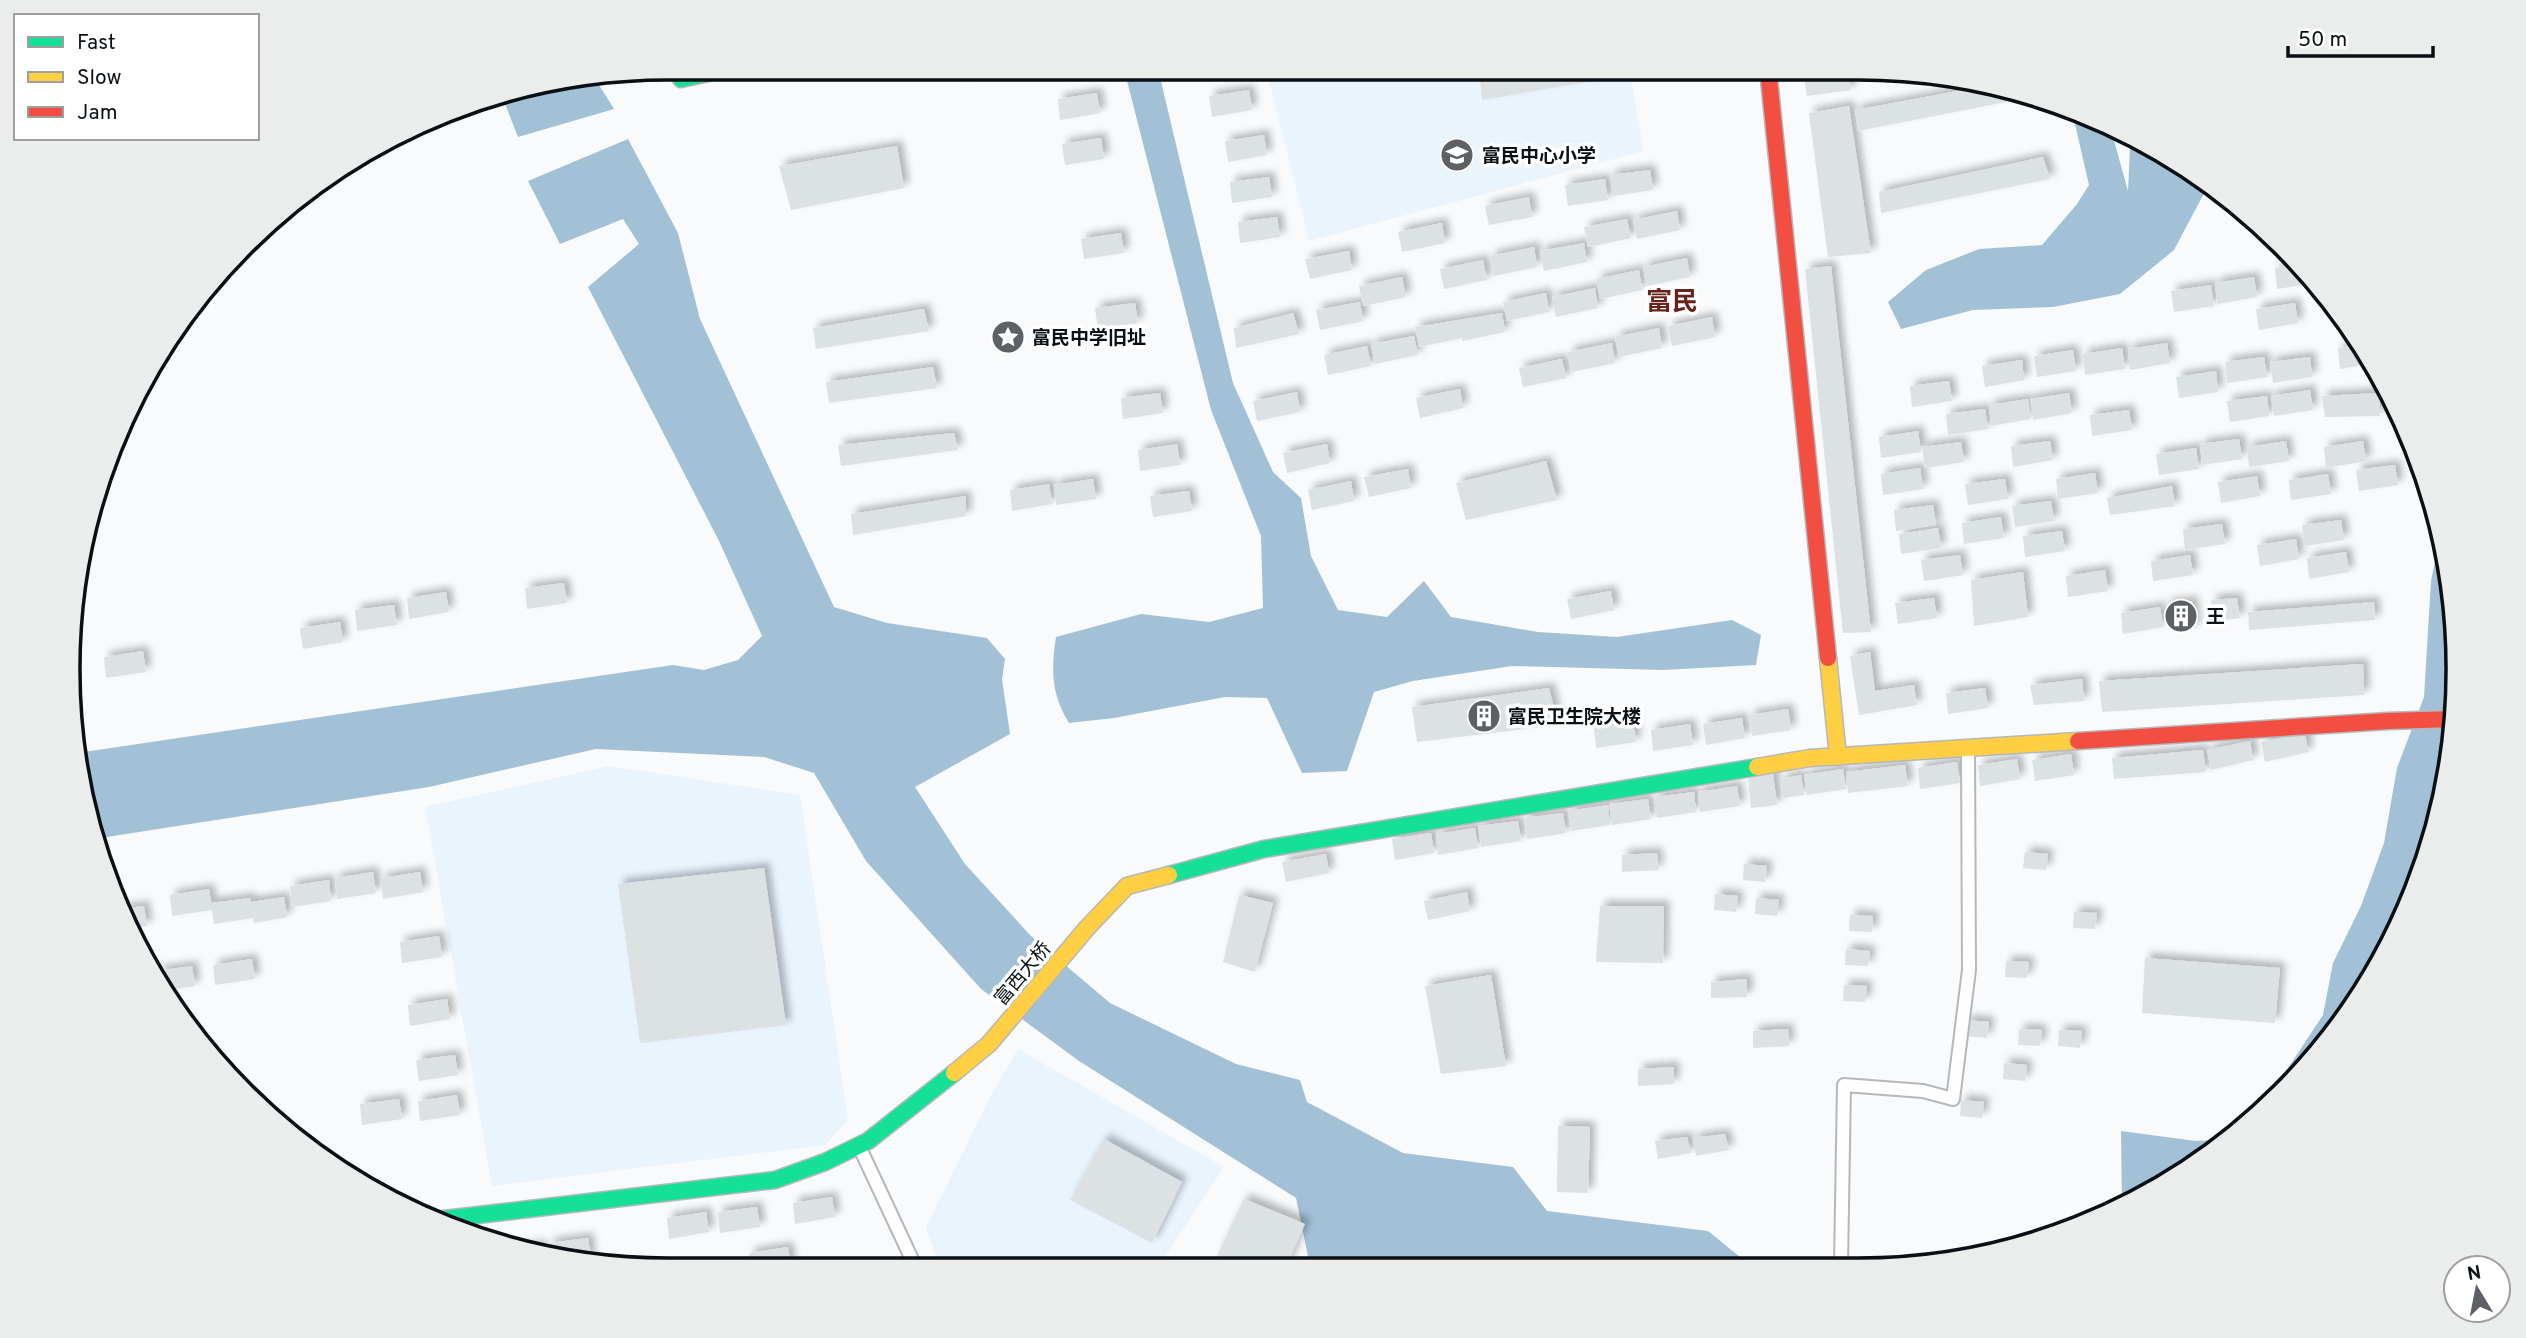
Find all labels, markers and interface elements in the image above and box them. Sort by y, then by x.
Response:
legend [14,14,259,140]
scale bar [2288,14,2433,58]
text: 50 m [2298,27,2347,54]
text: Fast [77,30,116,57]
text: Slow [77,65,122,92]
text: Jam [77,100,118,127]
school or university icon: 富民中心小学 [1438,136,1476,174]
place label: 富民中心小学 [1482,145,1596,169]
district label: 富民 [1646,287,1698,320]
place icon: 富民中学旧址 [989,318,1027,356]
place label: 富民中学旧址 [1032,327,1146,351]
building icon: 王 [2162,597,2200,635]
place label: 王 [2206,606,2225,630]
building icon: 富民卫生院大楼 [1465,697,1503,735]
place label: 富民卫生院大楼 [1508,706,1641,730]
street label: 富西大桥 [990,937,1057,1011]
north arrow [2442,1254,2512,1324]
text: N [2466,1261,2483,1287]

